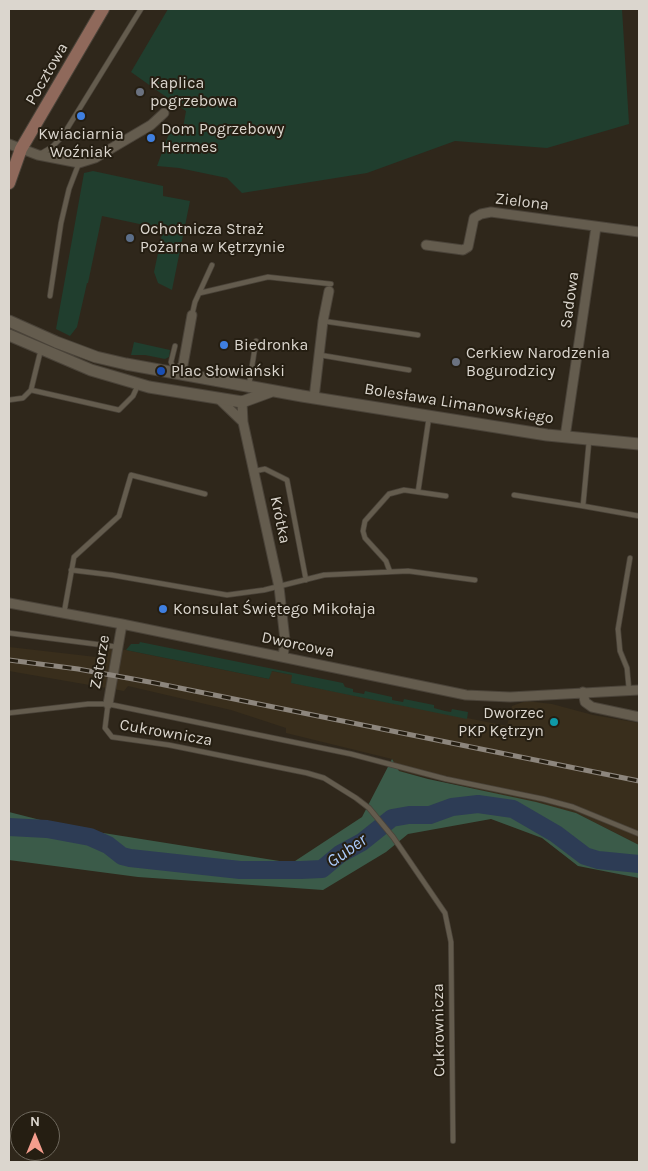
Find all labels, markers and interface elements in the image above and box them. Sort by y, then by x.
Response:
street label: Pocztowa [22,39,72,109]
place label: Kaplica pogrzebowa [150,73,237,111]
marker: Kaplica pogrzebowa [134,86,146,98]
marker: Kwiaciarnia Woźniak [75,110,87,122]
place label: Dom Pogrzebowy Hermes [161,119,285,157]
place label: Kwiaciarnia Woźniak [38,124,124,162]
marker: Dom Pogrzebowy Hermes [145,132,157,144]
street label: Zielona [494,189,550,215]
place label: Ochotnicza Straż Pożarna w Kętrzynie [140,219,285,257]
marker: Ochotnicza Straż Pożarna w Kętrzynie [124,232,136,244]
street label: Sadowa [557,270,583,330]
place label: Biedronka [234,335,308,355]
marker: Biedronka [218,339,230,351]
place label: Cerkiew Narodzenia Bogurodzicy [466,343,610,381]
marker: Cerkiew Narodzenia Bogurodzicy [450,356,462,368]
place label: Plac Słowiański [171,361,285,381]
marker: Plac Słowiański [155,365,167,377]
street label: Bolesława Limanowskiego [363,380,555,428]
street label: Krótka [266,494,294,546]
place label: Konsulat Świętego Mikołaja [173,599,376,619]
marker: Konsulat Świętego Mikołaja [157,603,169,615]
street label: Dworcowa [260,628,336,662]
street label: Zatorze [86,633,114,691]
place label: Dworzec PKP Kętrzyn [458,703,544,741]
street label: Cukrownicza [118,715,214,751]
marker: Dworzec PKP Kętrzyn [548,716,560,728]
water label: Guber [323,829,371,873]
street label: Cukrownicza [429,983,449,1077]
north arrow [10,1111,60,1161]
text: N [30,1113,40,1130]

